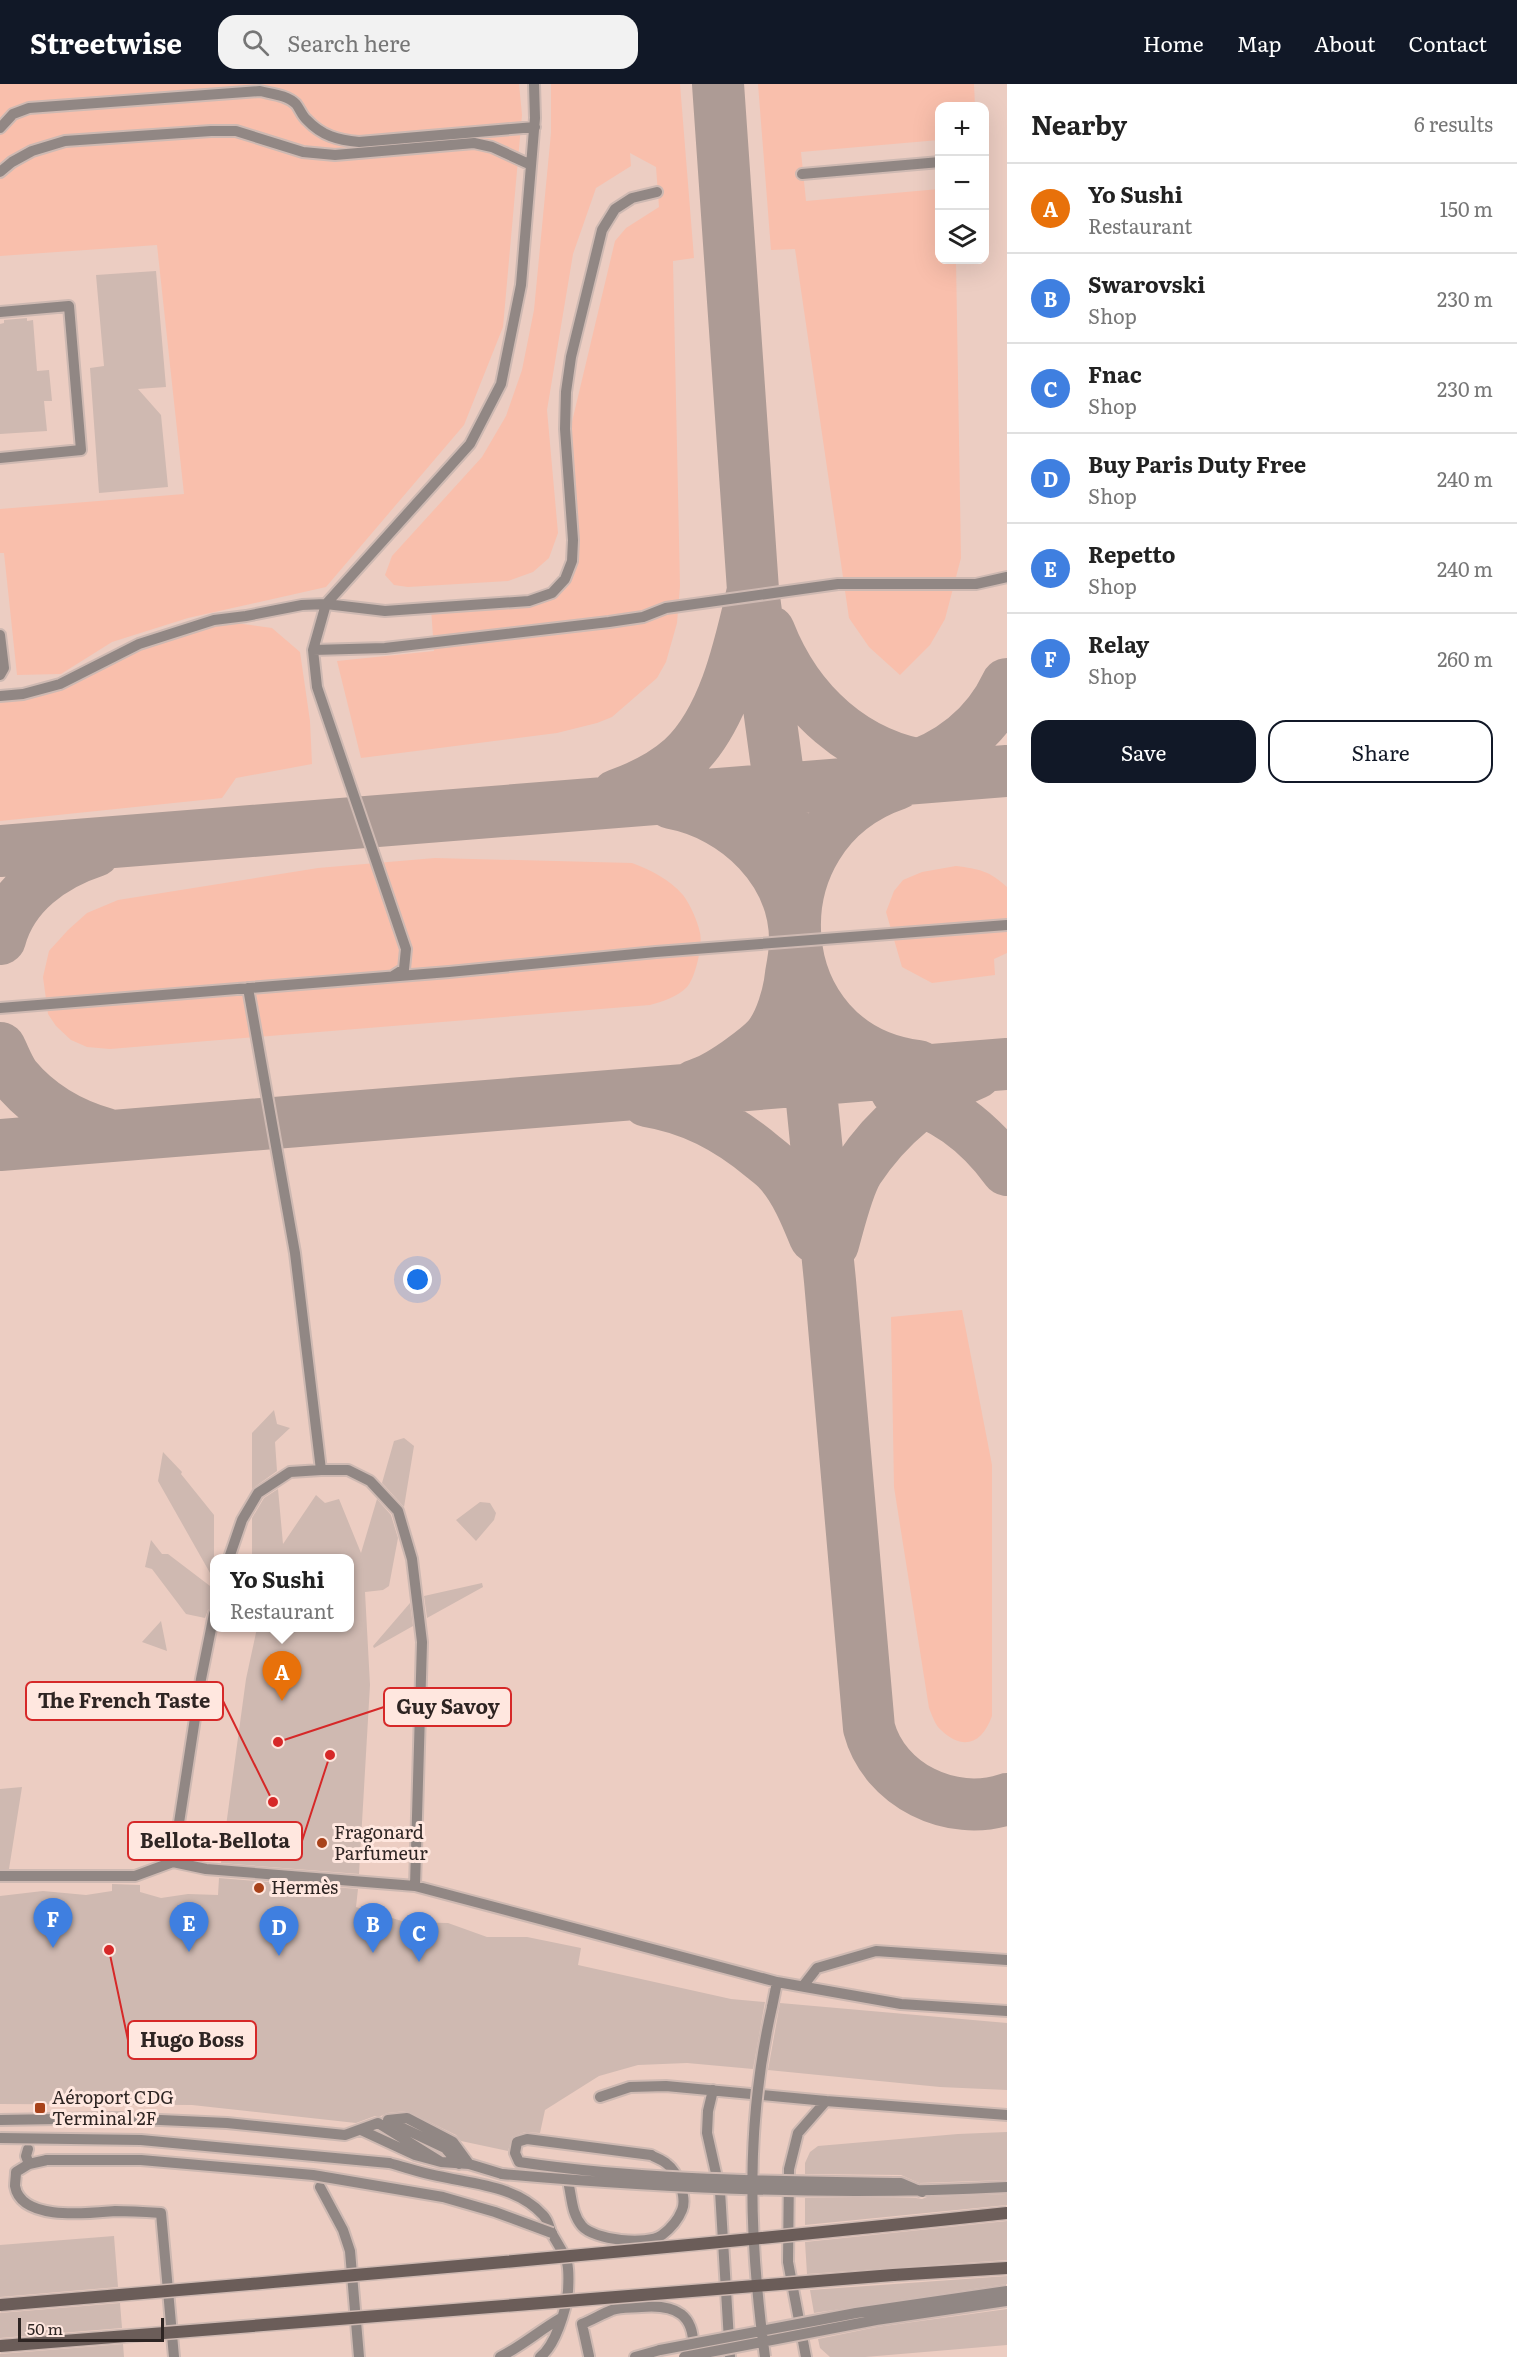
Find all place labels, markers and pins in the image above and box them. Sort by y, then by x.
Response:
pin: A [262,1652,302,1701]
callout: The French Taste [26,1682,223,1720]
callout: Guy Savoy [384,1688,511,1726]
place label: Fragonard Parfumeur [334,1818,428,1866]
callout: Bellota-Bellota [128,1822,302,1860]
marker: Fragonard Parfumeur [315,1836,329,1850]
place label: Hermès [271,1873,338,1900]
marker: Hermès [252,1881,266,1895]
pin: F [34,1898,72,1948]
pin: E [170,1902,208,1952]
pin: B [354,1904,392,1953]
pin: D [260,1906,298,1956]
pin: C [400,1912,438,1962]
callout: Hugo Boss [128,2021,256,2059]
place label: Aéroport CDG Terminal 2F [52,2083,174,2131]
marker: Aéroport CDG Terminal 2F [33,2101,47,2115]

